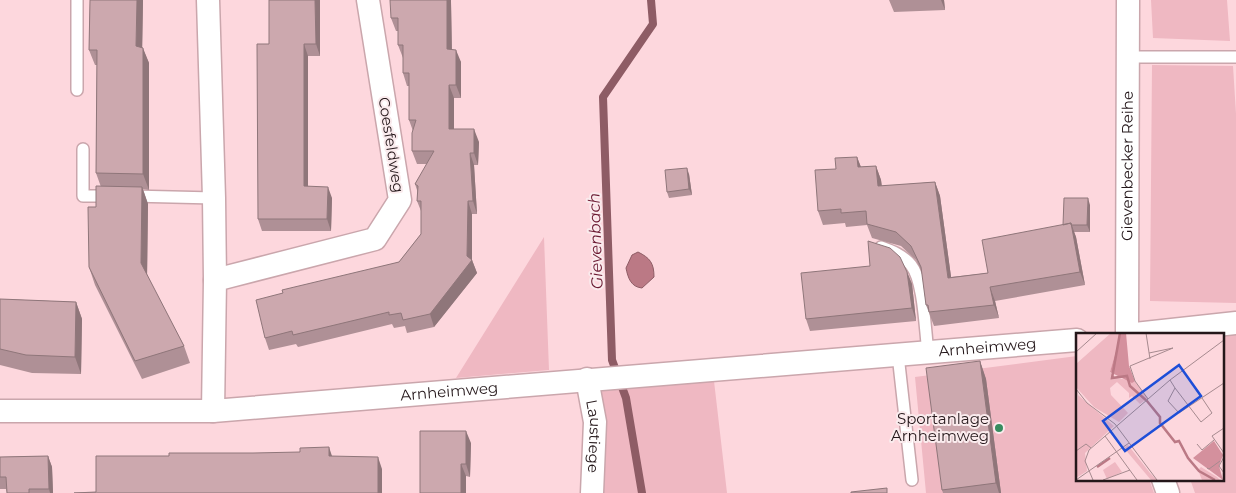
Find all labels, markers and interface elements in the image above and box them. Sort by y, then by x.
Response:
street label: Gievenbecker Reihe [1117,91,1137,241]
street label: Coesfeldweg [375,96,408,194]
water label: Gievenbach [584,192,607,290]
street label: Arnheimweg [938,333,1037,360]
inset map [1076,333,1224,480]
street label: Arnheimweg [399,378,499,405]
street label: Laustiege [582,398,605,473]
place label: Sportanlage Arnheimweg [891,409,989,445]
marker: Sportanlage Arnheimweg [993,422,1005,434]

